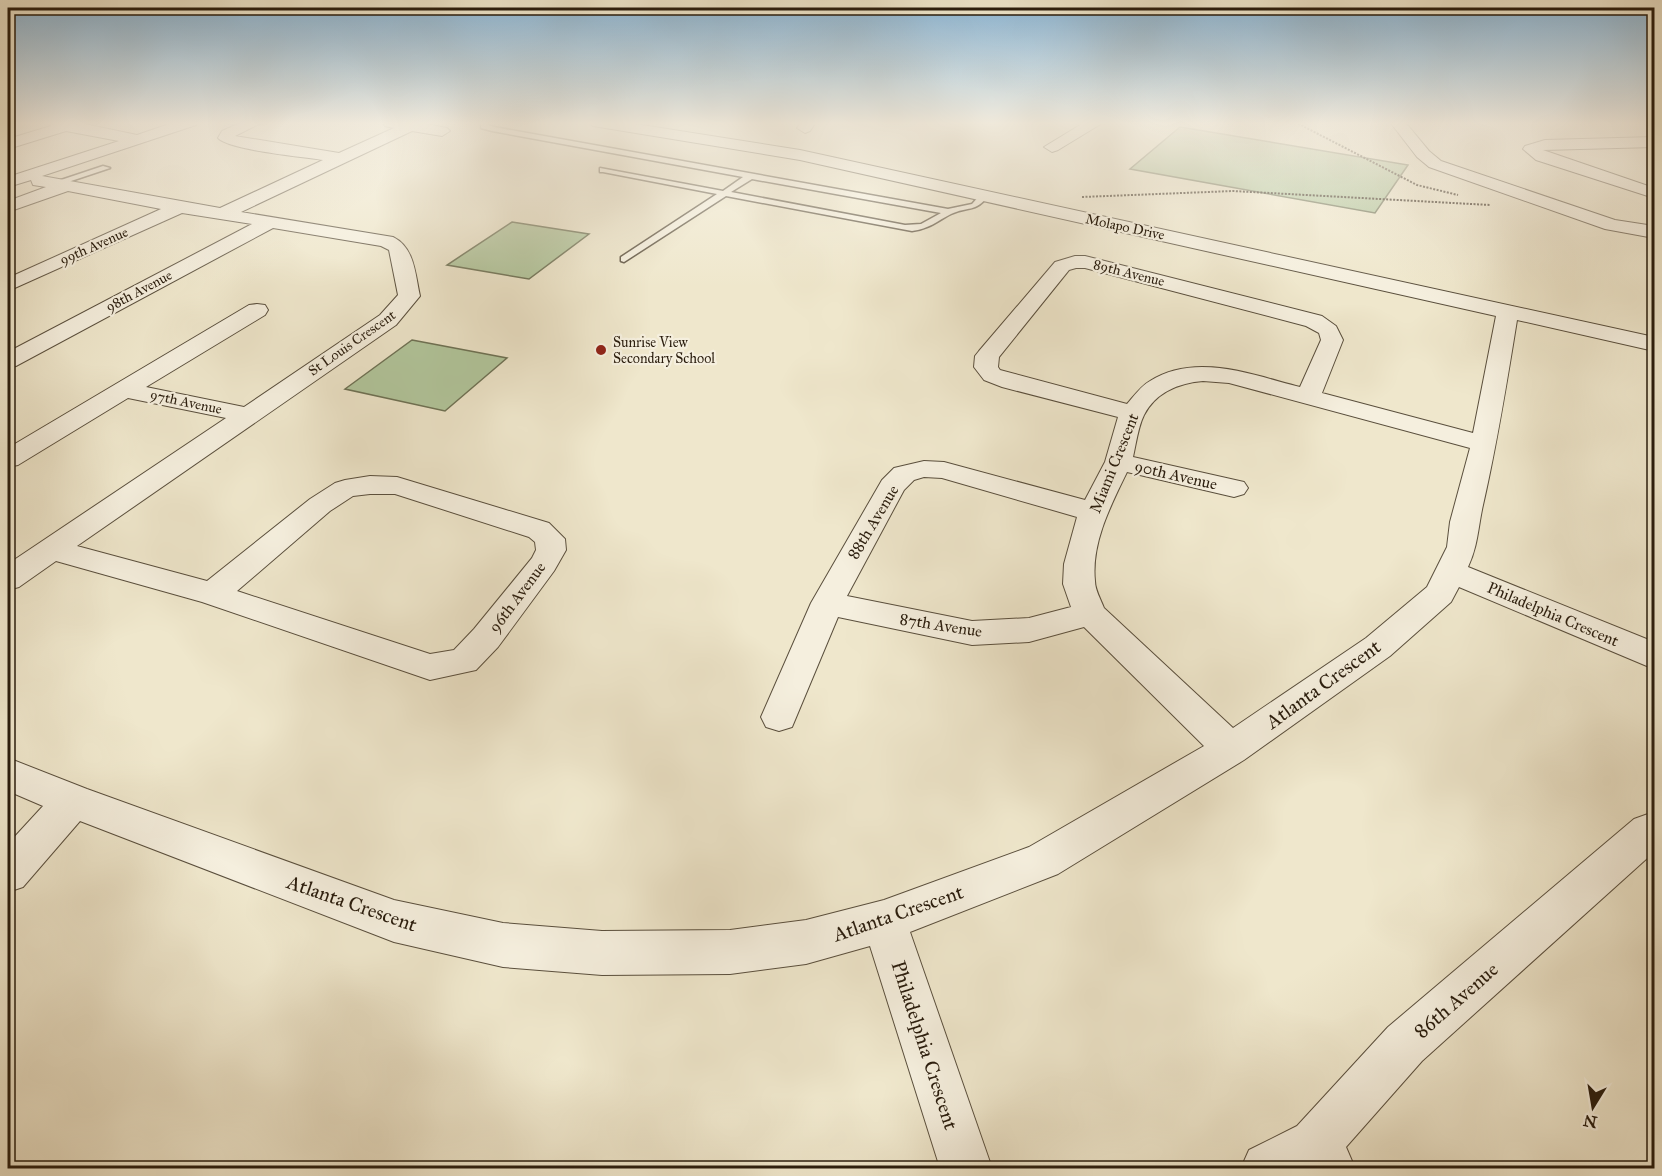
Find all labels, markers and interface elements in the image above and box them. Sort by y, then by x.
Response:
street label: Molapo Drive [1084,210,1166,244]
street label: 99th Avenue [57,223,131,269]
street label: 89th Avenue [1092,256,1167,290]
street label: 98th Avenue [103,266,175,316]
street label: St Louis Crescent [305,307,399,379]
place label: Sunrise View Secondary School [613,334,715,367]
marker: Sunrise View Secondary School [594,343,608,357]
street label: 97th Avenue [149,386,224,418]
street label: Miami Crescent [1085,410,1143,516]
street label: 90th Avenue [1133,456,1219,494]
street label: 88th Avenue [843,481,903,562]
street label: 96th Avenue [484,558,550,636]
street label: Philadelphia Crescent [1484,578,1622,650]
street label: 87th Avenue [898,609,984,641]
street label: Atlanta Crescent [1260,634,1385,734]
street label: Atlanta Crescent [283,869,420,936]
street label: Atlanta Crescent [829,880,966,947]
street label: 86th Avenue [1409,957,1503,1043]
street label: Philadelphia Crescent [886,958,964,1132]
north arrow [1563,1077,1623,1137]
text: N [1581,1111,1599,1132]

